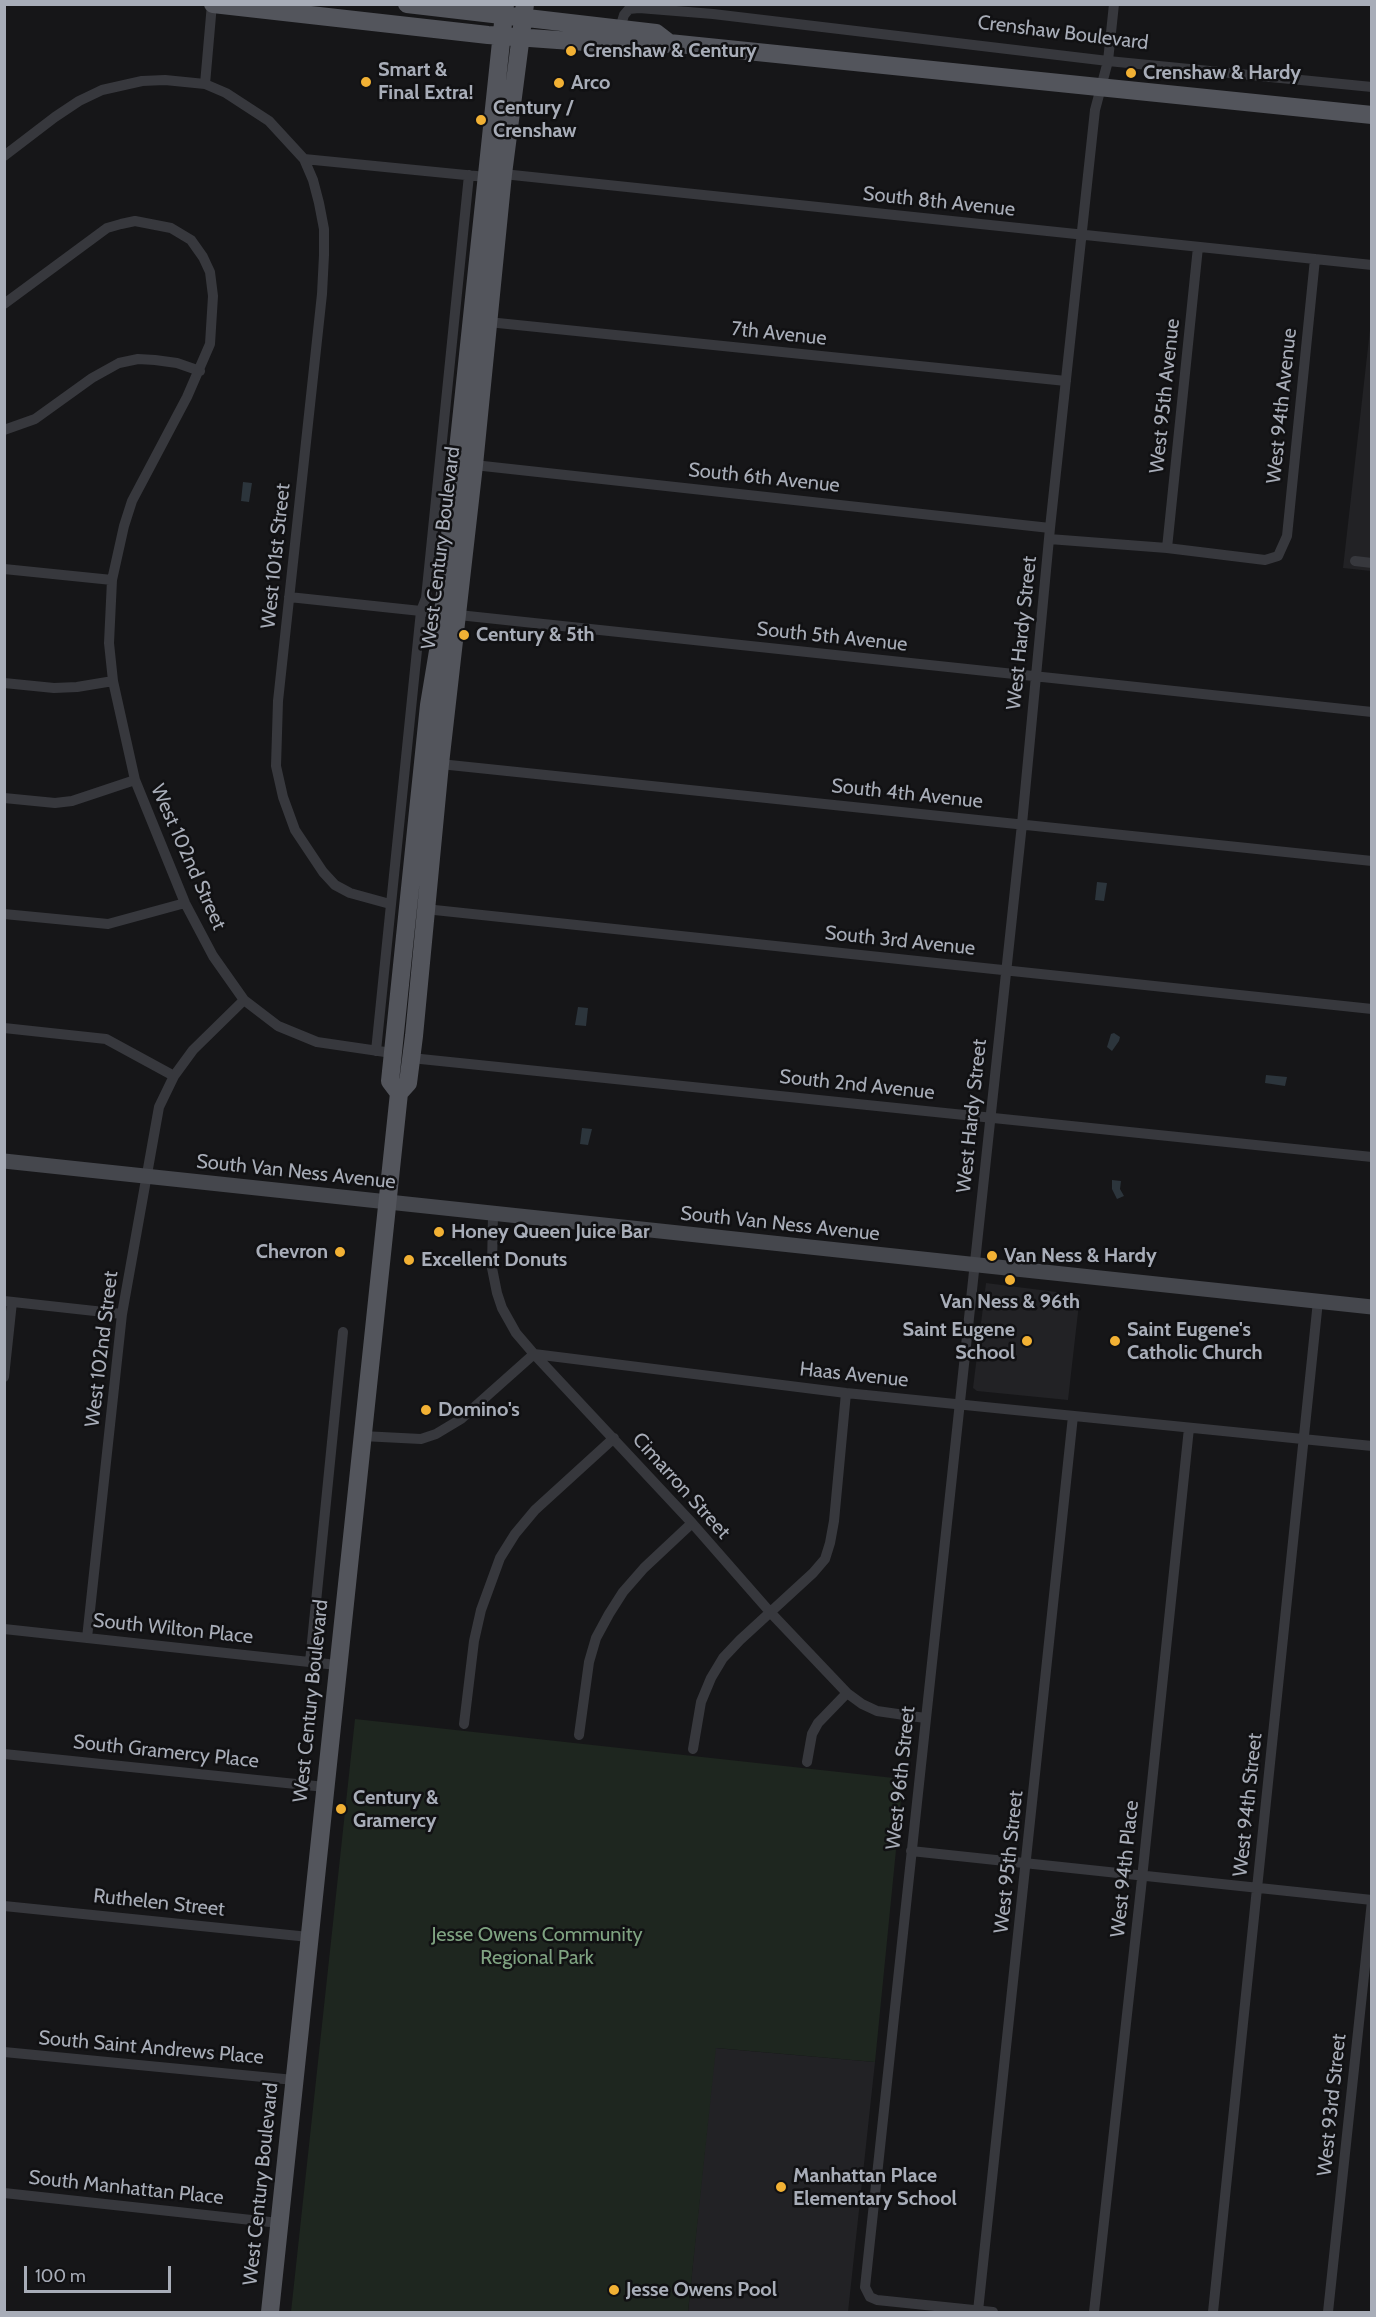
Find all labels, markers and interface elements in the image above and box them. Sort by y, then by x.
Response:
street label: Crenshaw Boulevard [976,11,1150,55]
place label: Crenshaw & Century [583,39,757,63]
marker: Crenshaw & Century [564,44,578,58]
place label: Smart & Final Extra! [378,58,473,105]
place label: Crenshaw & Hardy [1143,61,1301,85]
marker: Crenshaw & Hardy [1124,66,1138,80]
place label: Arco [571,71,610,95]
marker: Smart & Final Extra! [359,75,373,89]
marker: Arco [552,76,566,90]
place label: Century / Crenshaw [493,96,577,143]
marker: Century / Crenshaw [474,113,488,127]
street label: South 8th Avenue [862,182,1016,222]
street label: 7th Avenue [730,317,828,351]
street label: West 95th Avenue [1145,317,1185,475]
street label: West 94th Avenue [1262,327,1302,485]
street label: West Century Boulevard [417,445,465,651]
street label: South 6th Avenue [687,458,841,498]
street label: West 101st Street [256,482,296,630]
street label: West Hardy Street [1002,555,1042,711]
street label: South 5th Avenue [755,617,909,657]
place label: Century & 5th [476,623,595,647]
marker: Century & 5th [457,628,471,642]
street label: South 4th Avenue [830,774,984,814]
street label: West 102nd Street [145,780,231,934]
street label: South 3rd Avenue [824,921,976,961]
street label: West Hardy Street [952,1038,992,1194]
street label: South 2nd Avenue [778,1065,936,1105]
street label: South Van Ness Avenue [195,1150,397,1194]
street label: South Van Ness Avenue [679,1202,881,1246]
place label: Honey Queen Juice Bar [451,1220,650,1244]
marker: Honey Queen Juice Bar [432,1225,446,1239]
place label: Chevron [256,1240,328,1264]
place label: Van Ness & Hardy [1004,1244,1157,1268]
marker: Chevron [333,1245,347,1259]
place label: Excellent Donuts [421,1248,567,1272]
marker: Van Ness & Hardy [985,1249,999,1263]
marker: Excellent Donuts [402,1253,416,1267]
street label: West 102nd Street [81,1270,123,1428]
marker: Van Ness & 96th [1003,1273,1017,1287]
place label: Van Ness & 96th [940,1290,1080,1314]
place label: Saint Eugene School [903,1318,1015,1365]
place label: Saint Eugene's Catholic Church [1127,1318,1263,1365]
marker: Saint Eugene School [1020,1334,1034,1348]
marker: Saint Eugene's Catholic Church [1108,1334,1122,1348]
street label: Haas Avenue [798,1357,910,1393]
place label: Domino's [438,1398,520,1422]
marker: Domino's [419,1403,433,1417]
street label: Cimarron Street [627,1428,735,1544]
street label: West Century Boulevard [288,1598,334,1804]
street label: South Wilton Place [92,1609,254,1649]
street label: West 96th Street [882,1705,920,1851]
street label: South Gramercy Place [72,1730,260,1774]
street label: West 94th Street [1229,1732,1267,1878]
place label: Century & Gramercy [353,1786,438,1833]
street label: West 95th Street [990,1789,1028,1935]
street label: West 94th Place [1106,1799,1144,1939]
marker: Century & Gramercy [334,1802,348,1816]
street label: Ruthelen Street [92,1884,226,1922]
park label: Jesse Owens Community Regional Park [431,1923,643,1970]
street label: South Saint Andrews Place [37,2026,265,2070]
street label: West 93rd Street [1313,2033,1351,2177]
street label: West Century Boulevard [238,2081,284,2287]
place label: Manhattan Place Elementary School [793,2164,957,2211]
street label: South Manhattan Place [27,2166,225,2210]
marker: Manhattan Place Elementary School [774,2180,788,2194]
scale bar [27,2254,174,2292]
text: 100 m [35,2265,86,2287]
place label: Jesse Owens Pool [626,2278,777,2302]
marker: Jesse Owens Pool [607,2283,621,2297]

